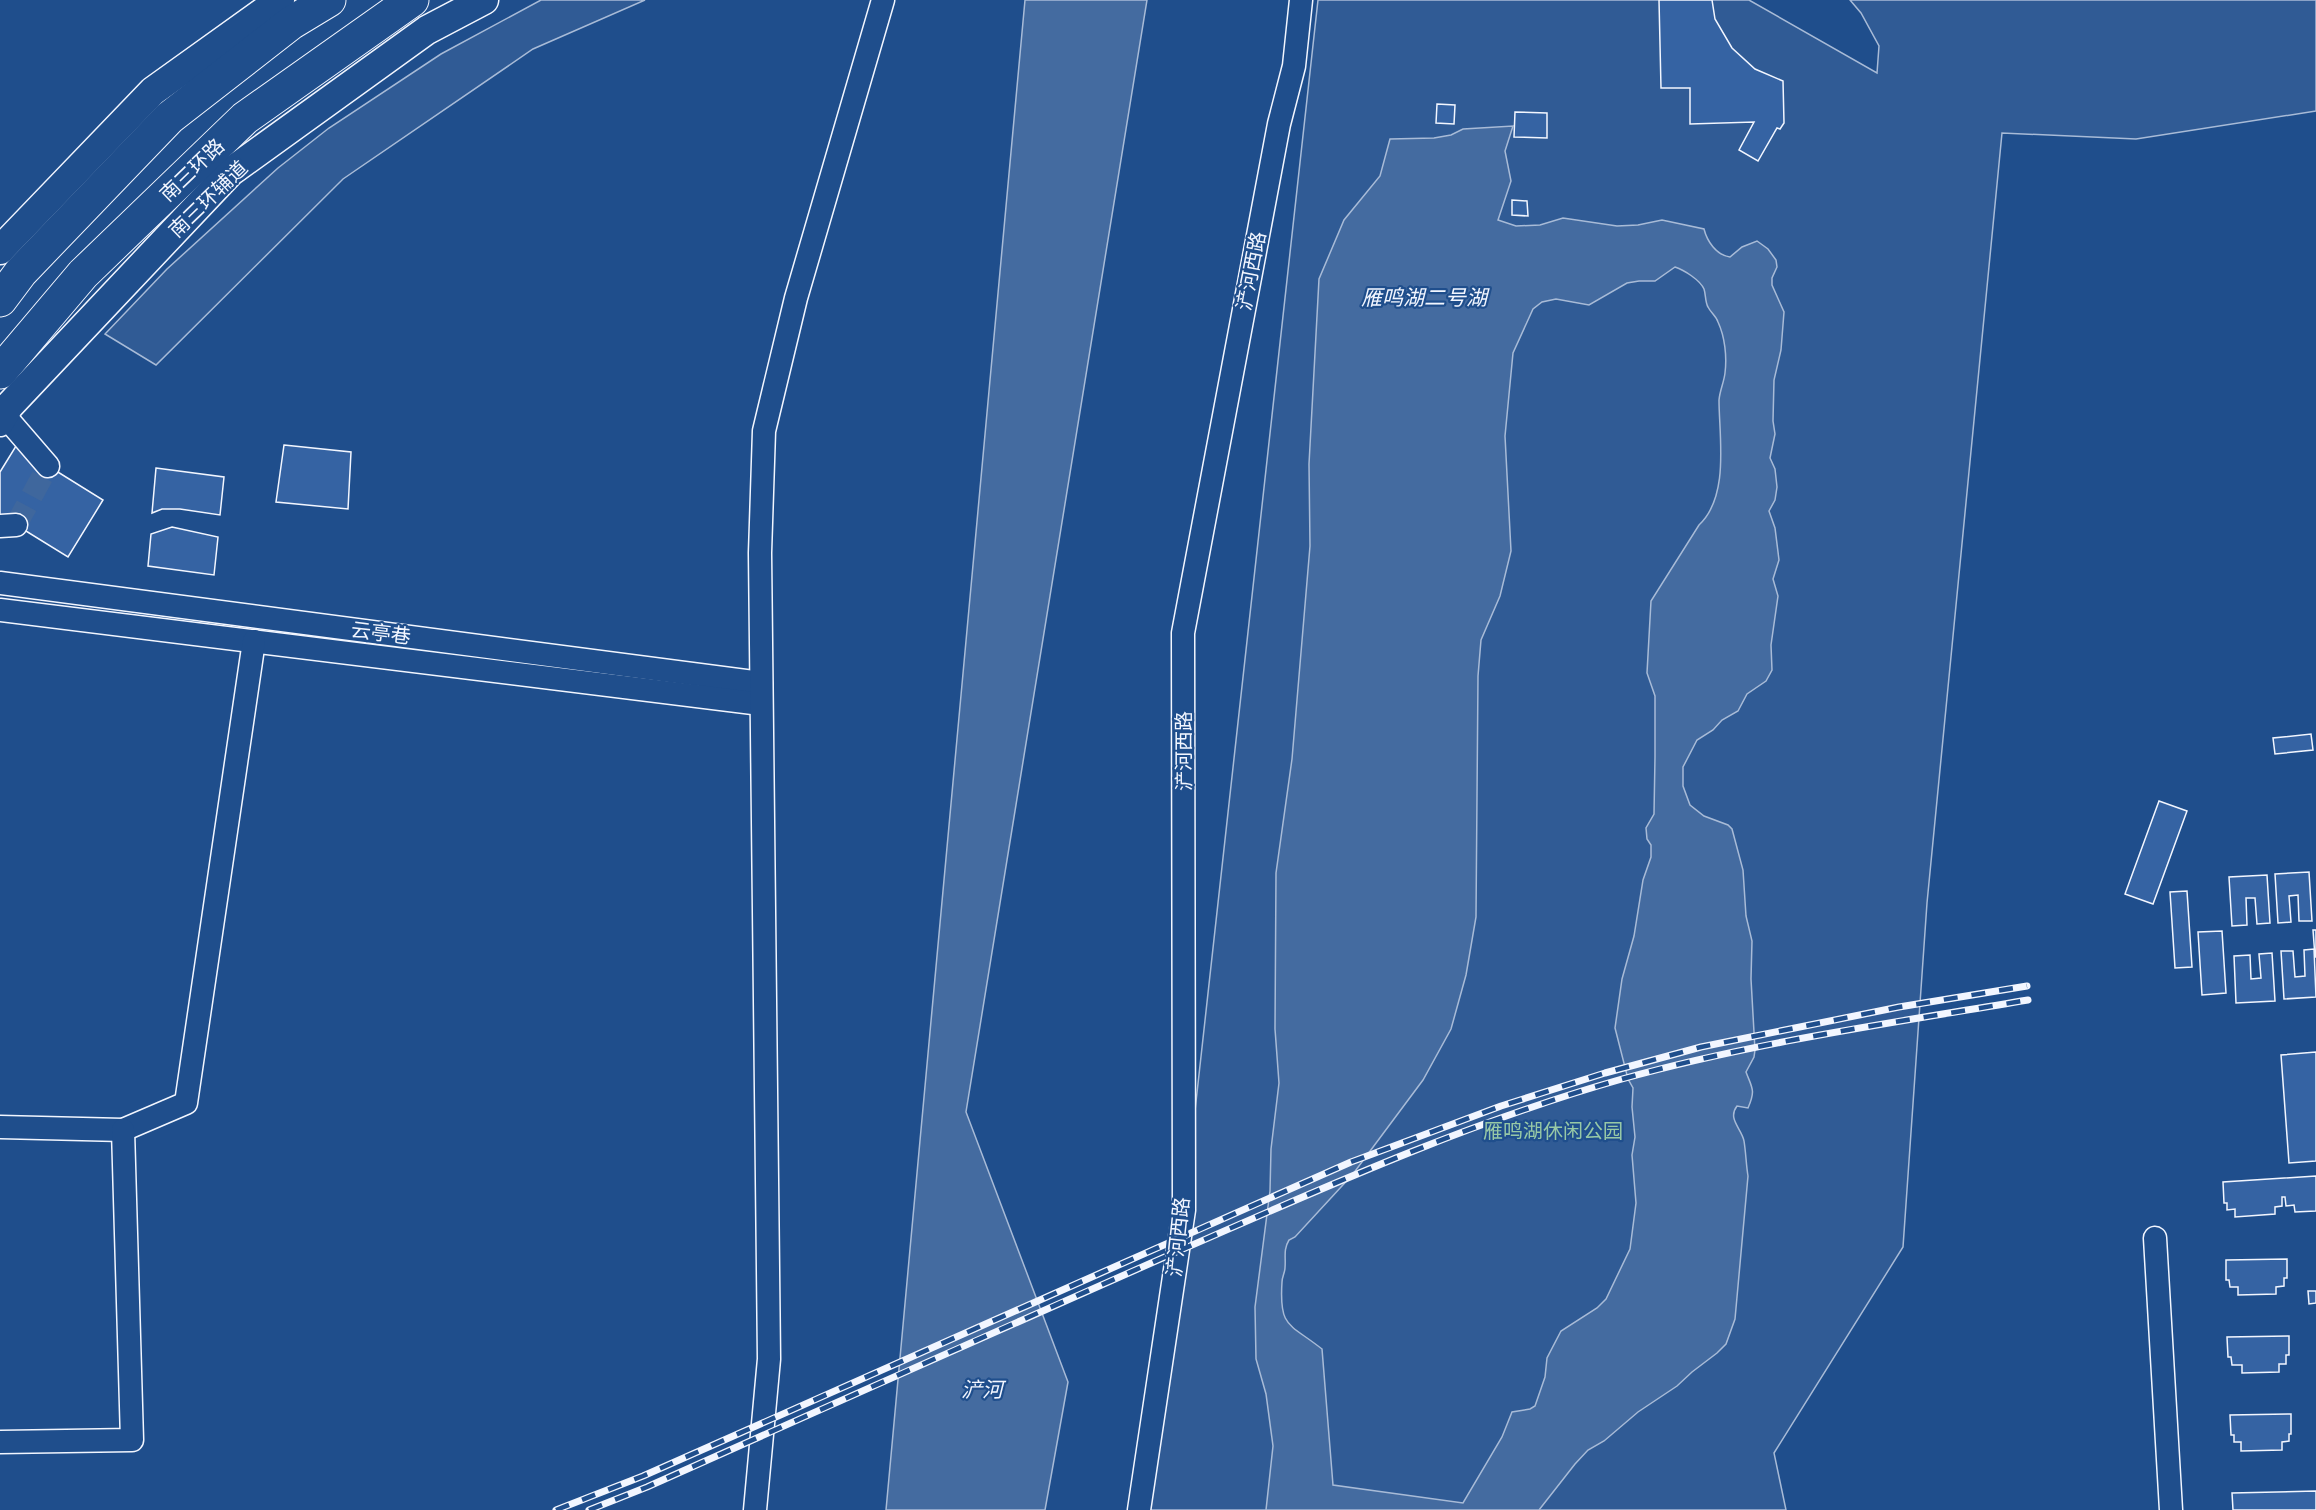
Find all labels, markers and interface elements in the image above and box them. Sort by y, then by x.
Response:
street label: 南三环路 [155,134,229,206]
street label: 南三环辅道 [164,156,252,242]
street label: 浐河西路 [1232,229,1270,313]
water label: 雁鸣湖二号湖 [1361,285,1490,310]
street label: 云亭巷 [350,617,412,649]
street label: 浐河西路 [1172,711,1196,791]
park label: 雁鸣湖休闲公园 [1483,1119,1623,1143]
street label: 浐河西路 [1162,1196,1194,1278]
water label: 浐河 [961,1377,1007,1402]

